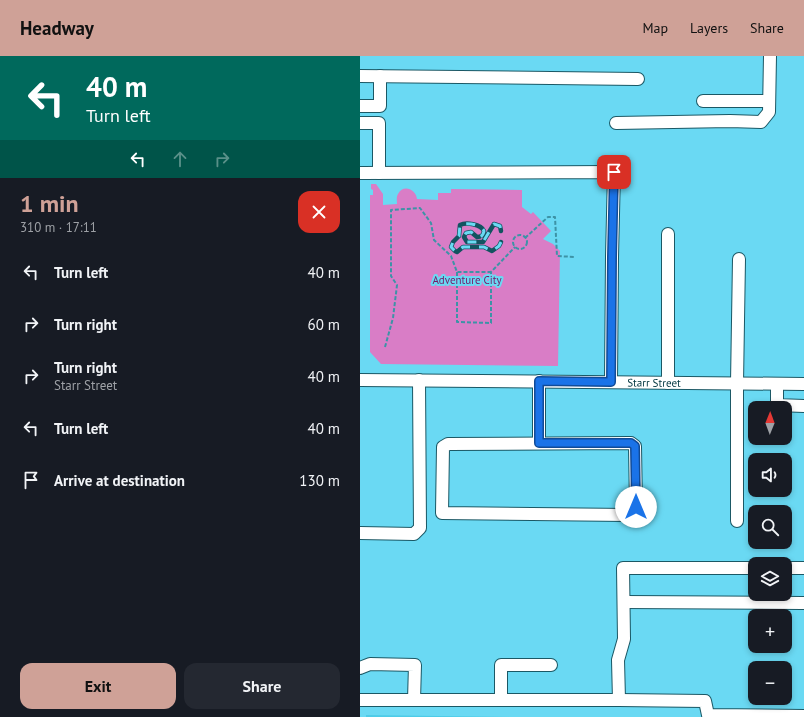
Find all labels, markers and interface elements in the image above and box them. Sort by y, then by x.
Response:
text: Headway [20,16,94,40]
text: Map [642,19,668,37]
text: Layers [690,19,728,37]
text: Share [750,19,784,37]
text: 40 m [86,68,147,105]
icon: left [20,72,72,124]
text: Turn left [86,104,151,127]
icon: left [127,148,149,170]
icon: ahead [169,148,191,170]
icon: right [211,148,233,170]
pin [597,155,631,189]
icon: arrive [603,161,625,183]
text: 1 min [20,188,79,219]
button: close [298,191,340,233]
text: 310 m · 17:11 [20,219,97,236]
icon: left [20,261,42,283]
text: Turn left [54,263,108,282]
text: 40 m [307,263,340,282]
park label: Adventure City [432,273,502,287]
icon: right [20,313,42,335]
text: Turn right [54,315,117,334]
text: 60 m [307,315,340,334]
text: Turn right [54,358,117,377]
icon: right [20,365,42,387]
text: 40 m [307,367,340,386]
street label: Starr Street [627,375,681,390]
text: Starr Street [54,377,117,394]
north arrow [748,401,792,445]
map controls [748,401,792,705]
icon: left [20,417,42,439]
text: Turn left [54,419,108,438]
text: 40 m [307,419,340,438]
button: sound [748,453,792,497]
icon: arrive [20,469,42,491]
text: Arrive at destination [54,471,185,490]
text: 130 m [299,471,340,490]
position arrow [615,486,657,528]
button: search [748,505,792,549]
button: layers [748,557,792,601]
button: + [748,609,792,653]
button: − [748,661,792,705]
button: Exit [20,663,176,709]
button: Share [184,663,340,709]

